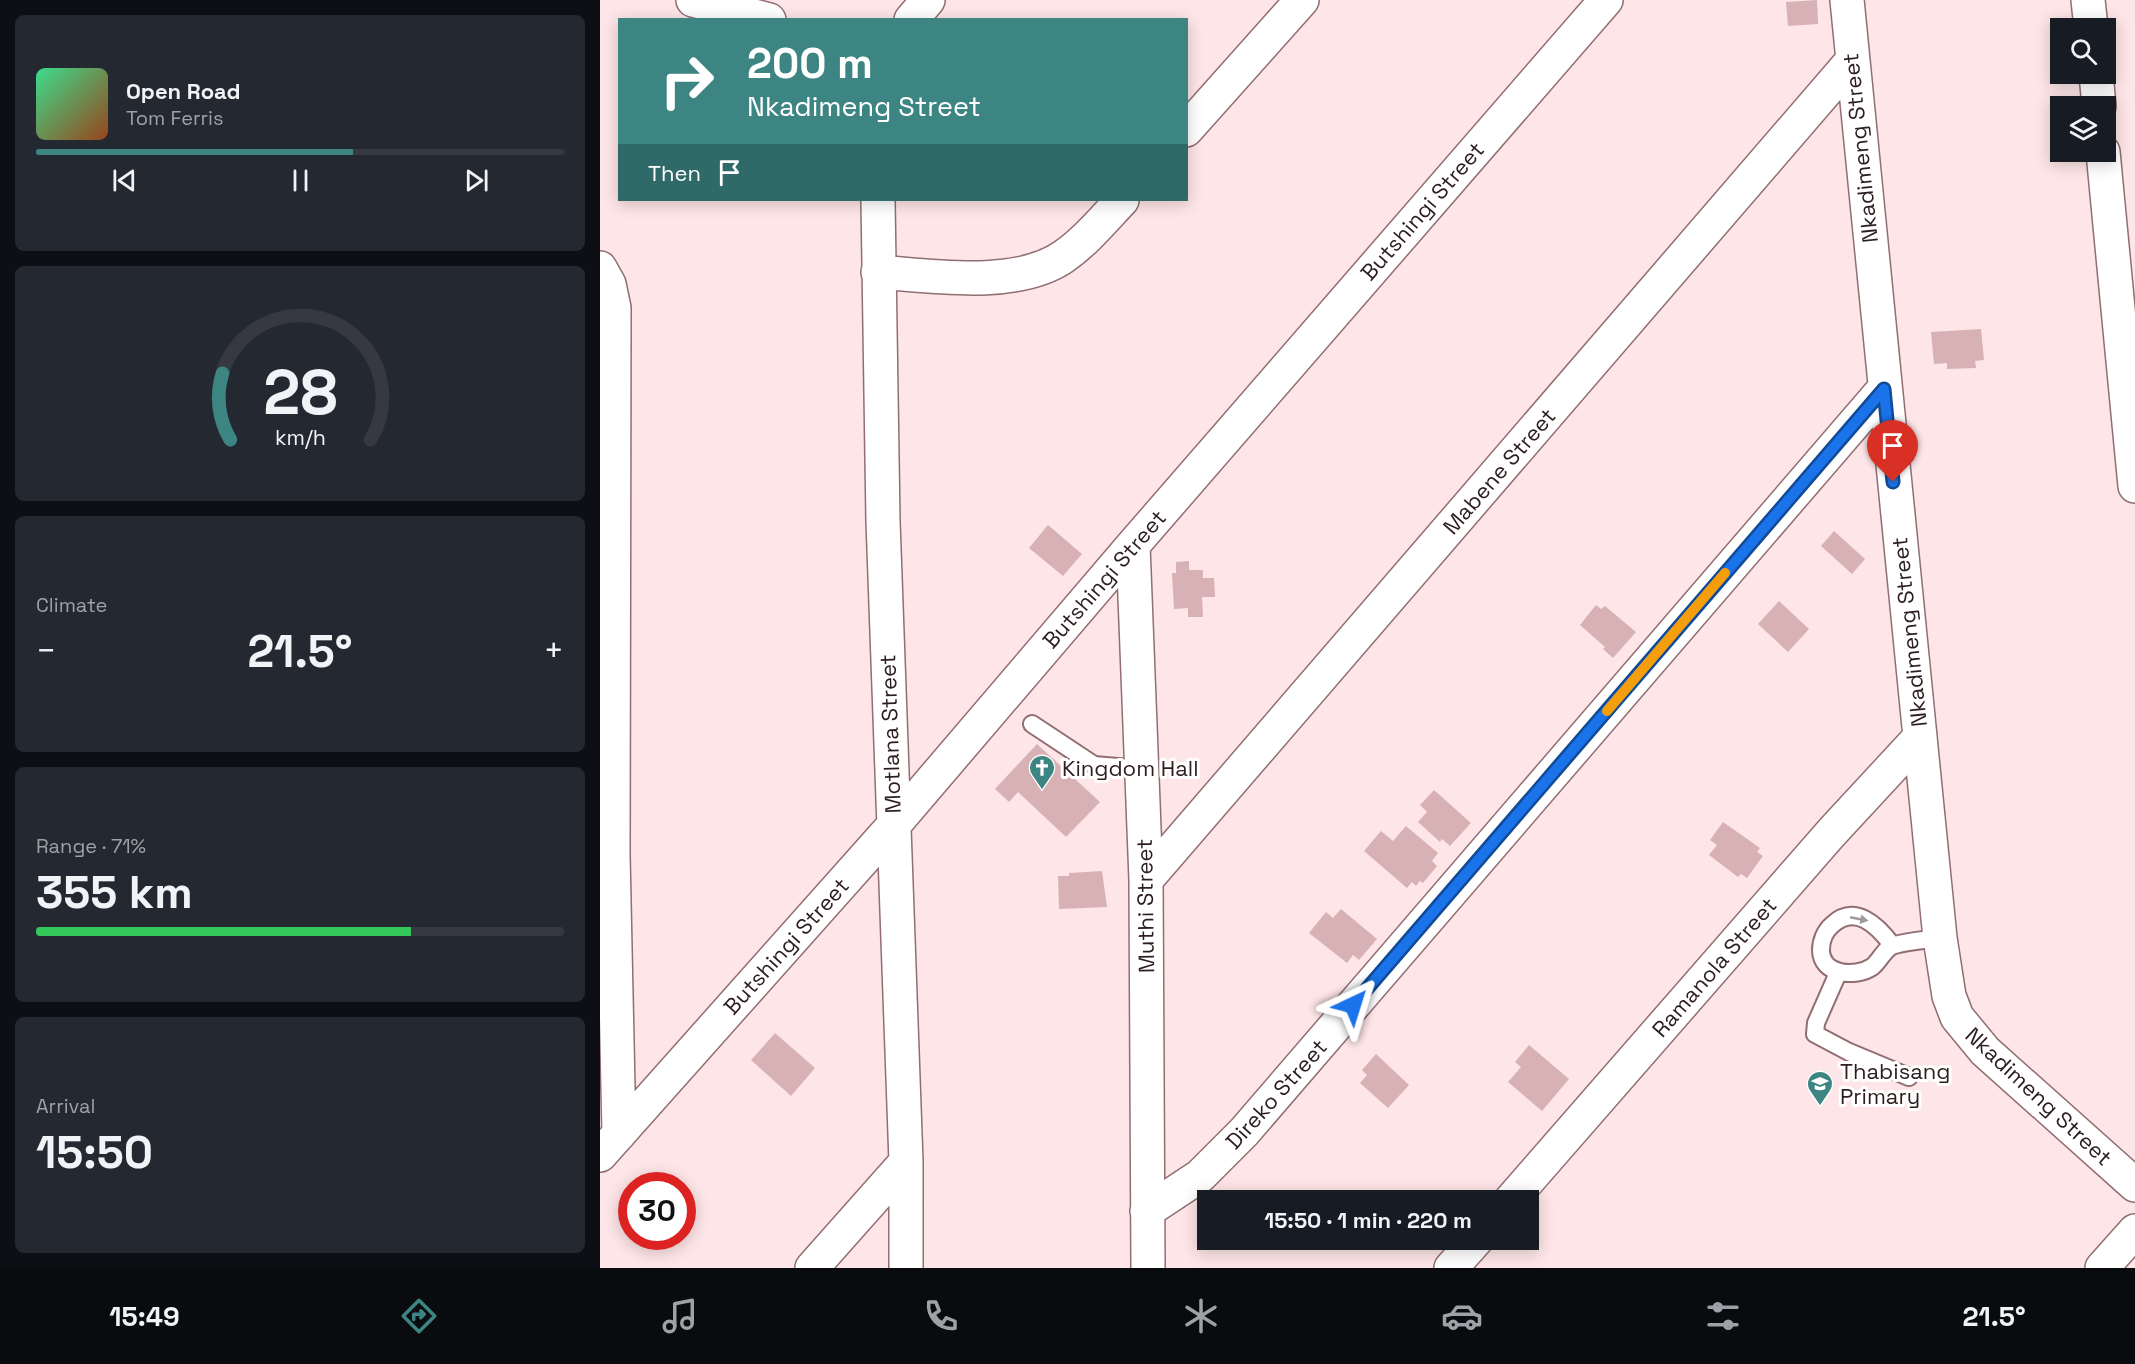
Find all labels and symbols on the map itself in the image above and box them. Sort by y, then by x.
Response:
street label: Nkadimeng Street [1836,52,1884,244]
street label: Butshingi Street [1354,136,1490,286]
street label: Mabene Street [1437,402,1561,540]
pin [1867,420,1918,482]
street label: Butshingi Street [1036,504,1172,654]
street label: Nkadimeng Street [1885,536,1933,728]
street label: Motlana Street [873,654,907,814]
church icon: Kingdom Hall [1027,753,1057,791]
place label: Kingdom Hall [1062,754,1199,782]
street label: Muthi Street [1130,839,1160,973]
street label: Butshingi Street [717,872,855,1020]
street label: Ramanola Street [1646,891,1782,1043]
one-way arrow [1850,914,1869,923]
position arrow [1321,973,1385,1037]
street label: Nkadimeng Street [1960,1021,2118,1171]
street label: Direko Street [1219,1033,1333,1155]
place label: Thabisang Primary [1840,1057,1950,1110]
school or university icon: Thabisang Primary [1805,1069,1835,1107]
speed limit sign: 30 [618,1172,696,1250]

